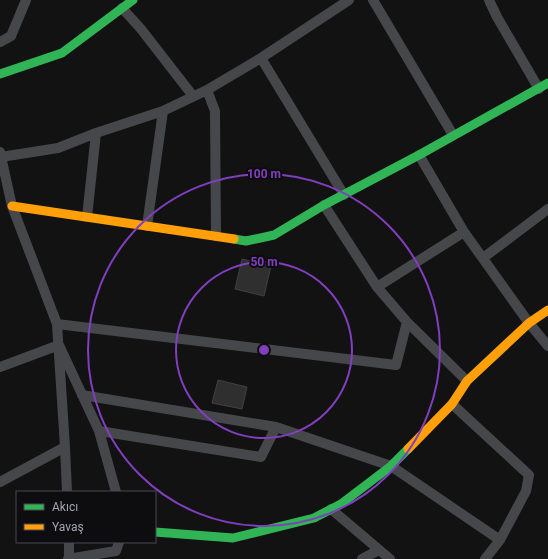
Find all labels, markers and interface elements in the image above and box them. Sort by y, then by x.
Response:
text: 100 m [247,167,281,181]
text: 50 m [250,255,278,269]
centre of rings [257,343,271,357]
legend [16,491,156,543]
text: Akıcı [52,500,78,514]
text: Yavaş [52,520,84,534]

